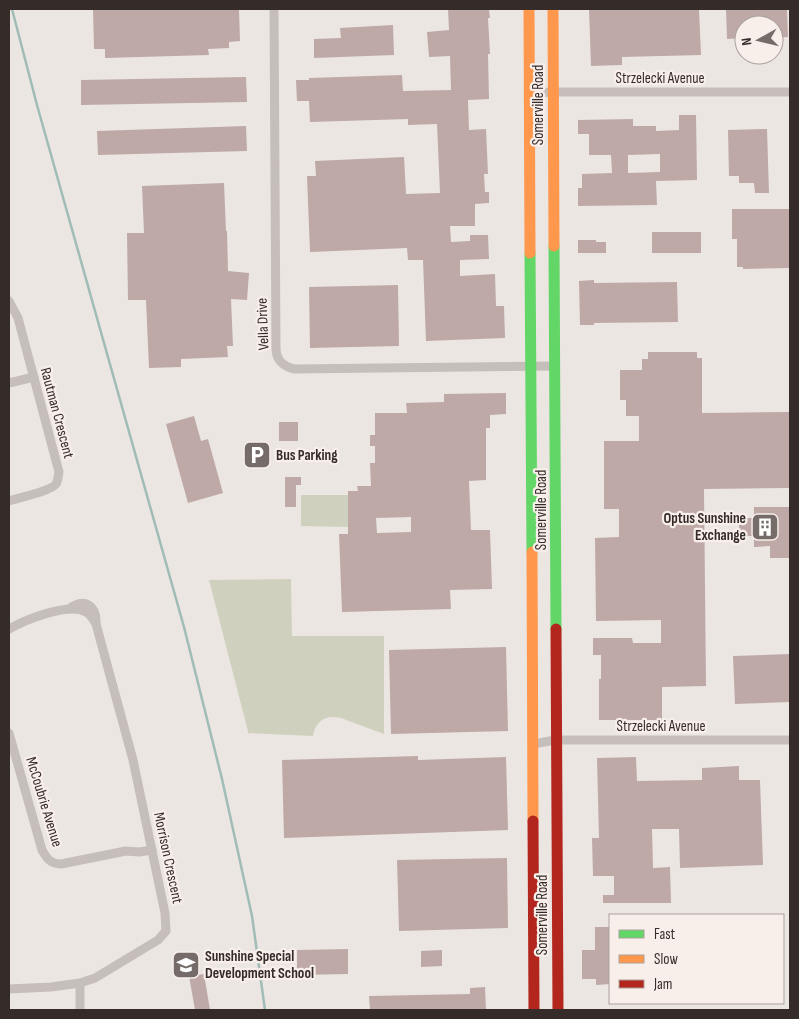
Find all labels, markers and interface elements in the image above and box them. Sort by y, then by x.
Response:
north arrow [734,15,784,65]
text: N [738,37,756,47]
street label: Somerville Road [529,65,548,145]
street label: Strzelecki Avenue [616,69,704,88]
street label: Vella Drive [253,298,273,350]
street label: Rautman Crescent [36,365,78,461]
parking icon: Bus Parking [242,440,272,470]
place label: Bus Parking [276,446,338,465]
street label: Somerville Road [532,470,551,550]
place label: Optus Sunshine Exchange [664,509,746,545]
building icon: Optus Sunshine Exchange [750,512,780,542]
street label: Strzelecki Avenue [617,717,705,736]
street label: McCoubrie Avenue [21,755,67,849]
street label: Morrison Crescent [149,811,187,906]
street label: Somerville Road [533,875,552,955]
legend [609,914,784,1004]
text: Fast [654,925,676,944]
place label: Sunshine Special Development School [205,947,314,983]
school or university icon: Sunshine Special Development School [171,950,201,980]
text: Slow [654,950,678,969]
text: Jam [653,975,672,994]

